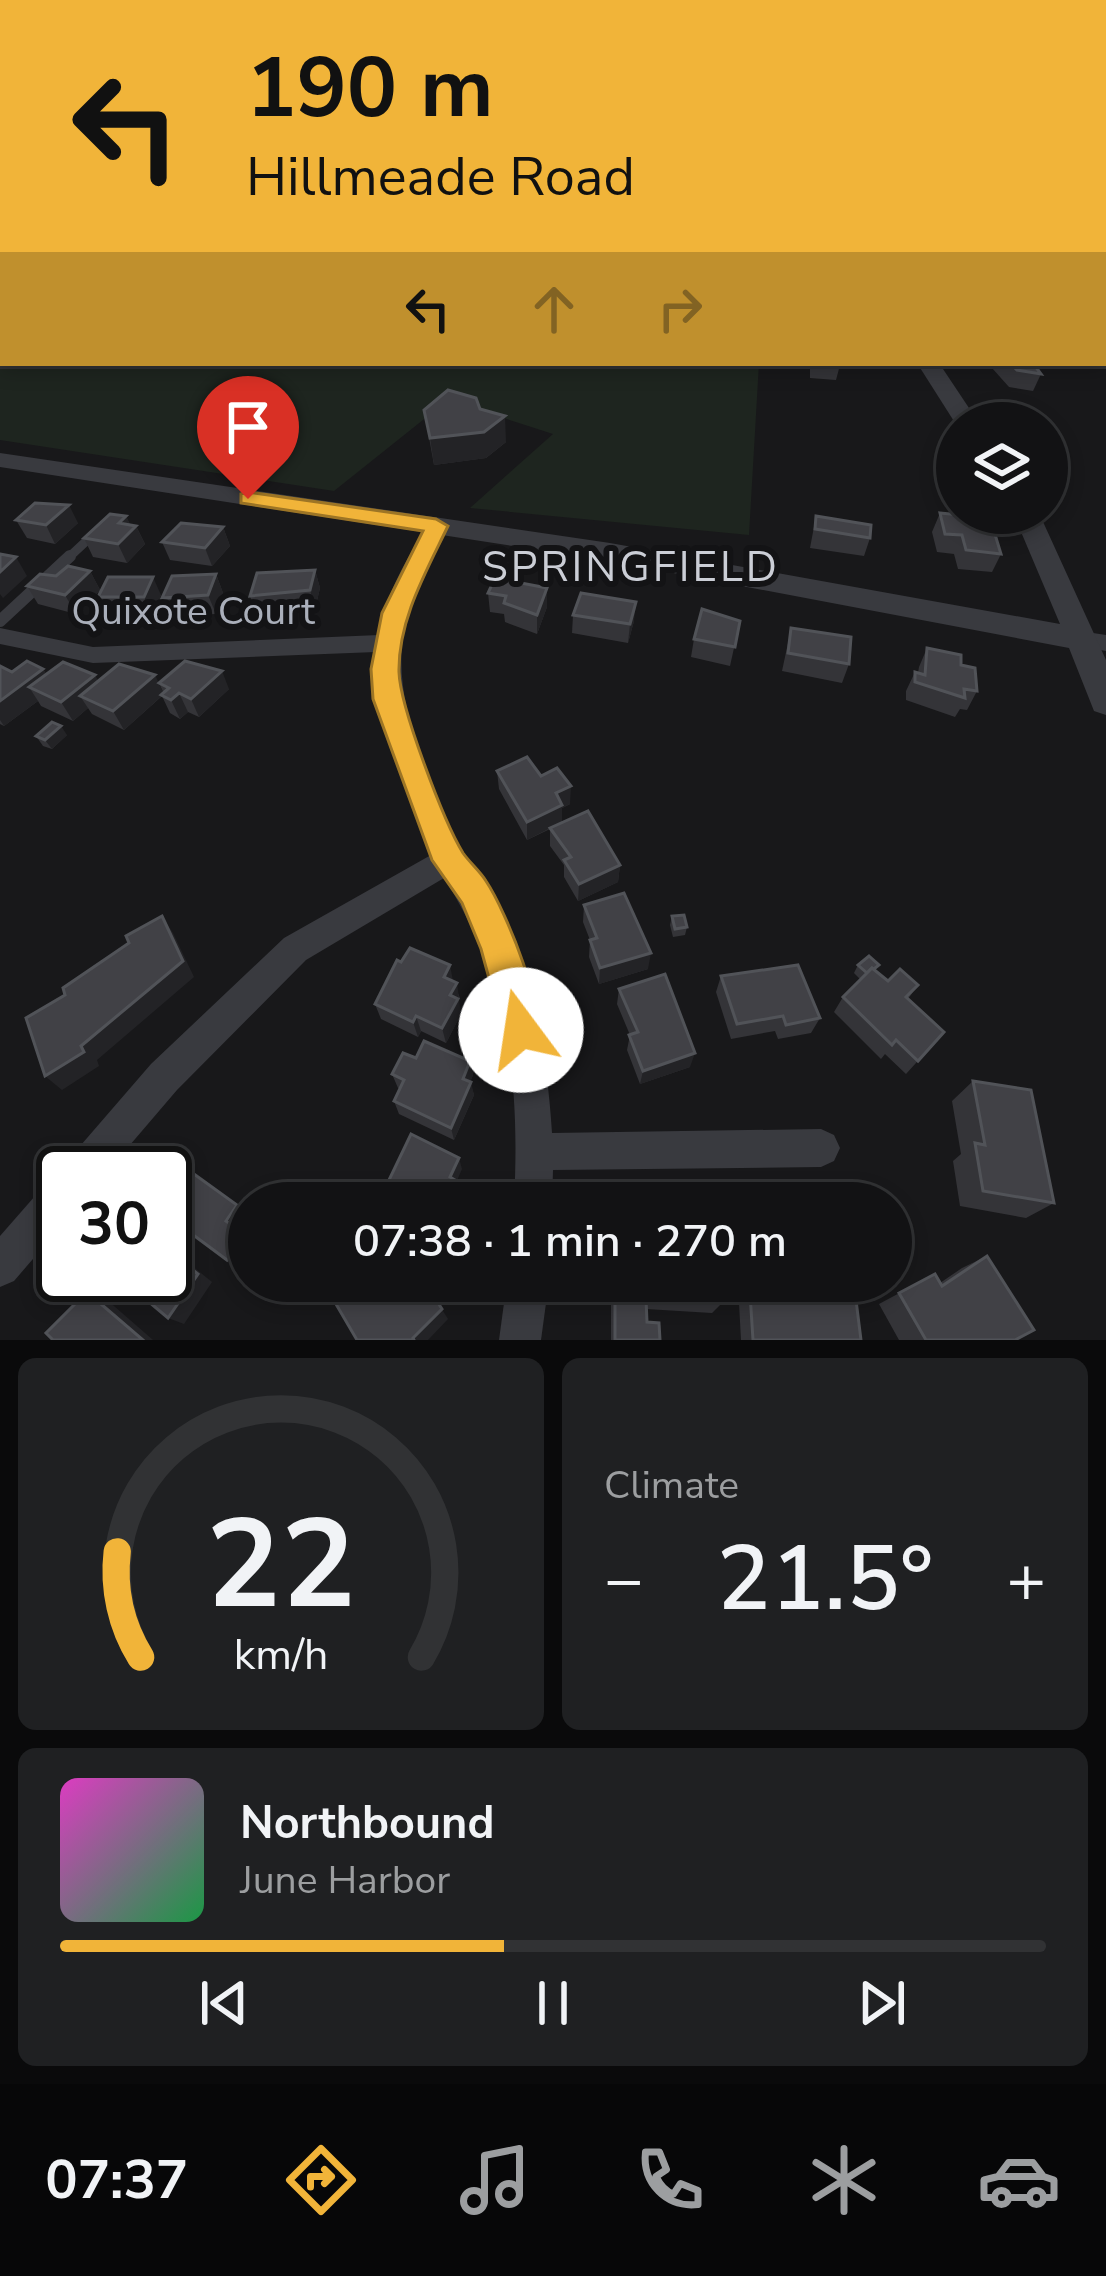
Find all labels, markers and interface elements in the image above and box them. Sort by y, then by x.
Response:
text: 190 m [246,31,494,146]
icon: left [48,48,204,204]
text: Hillmeade Road [246,140,635,214]
icon: left [395,276,461,342]
icon: ahead [521,276,587,342]
icon: right [647,276,713,342]
pin [197,376,299,499]
icon: arrive [215,394,281,460]
map controls [936,402,1068,534]
button: layers [936,402,1068,534]
district label: SPRINGFIELD [482,539,780,596]
street label: Quixote Court [71,585,315,638]
position arrow [458,967,584,1093]
speed limit sign: 30 [36,1146,192,1302]
text: 07:38 · 1 min · 270 m [353,1211,787,1272]
text: Climate [604,1459,739,1512]
text: 22 [206,1480,356,1650]
text: 21.5° [716,1518,934,1641]
text: − [604,1535,644,1625]
text: + [1006,1535,1046,1625]
text: km/h [234,1626,328,1684]
text: Northbound [240,1793,494,1854]
text: June Harbor [240,1854,450,1907]
icon: previous [191,1970,257,2036]
icon: pause [520,1970,586,2036]
icon: next [849,1970,915,2036]
icon: directions [279,2138,363,2222]
icon: music [453,2138,537,2222]
icon: phone [628,2138,712,2222]
icon: climate [802,2138,886,2222]
icon: car [977,2138,1061,2222]
text: 07:37 [45,2143,188,2217]

